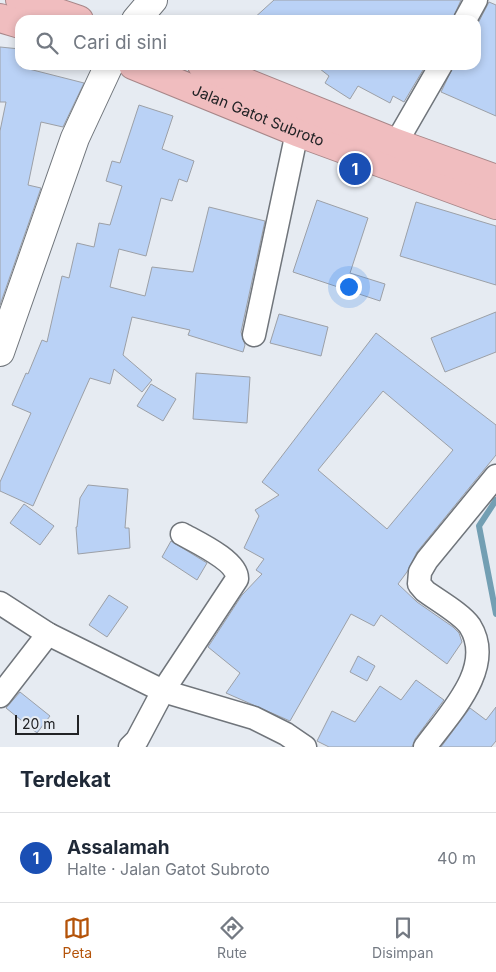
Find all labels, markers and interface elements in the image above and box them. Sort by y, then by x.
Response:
search box [15,15,481,70]
icon: search [33,29,61,57]
text: Cari di sini [73,31,167,54]
street label: Jalan Gatot Subroto [190,80,327,150]
pin: 1 [339,150,371,188]
your location [336,274,362,300]
scale bar [15,712,79,735]
text: 20 m [22,715,56,732]
text: Terdekat [20,767,111,792]
text: Assalamah [67,836,170,859]
text: 1 [33,848,39,868]
text: 40 m [437,848,476,868]
text: Halte · Jalan Gatot Subroto [67,859,270,879]
tab: Peta [63,914,92,961]
tab: Rute [217,914,247,961]
tab: Disimpan [372,914,433,961]

